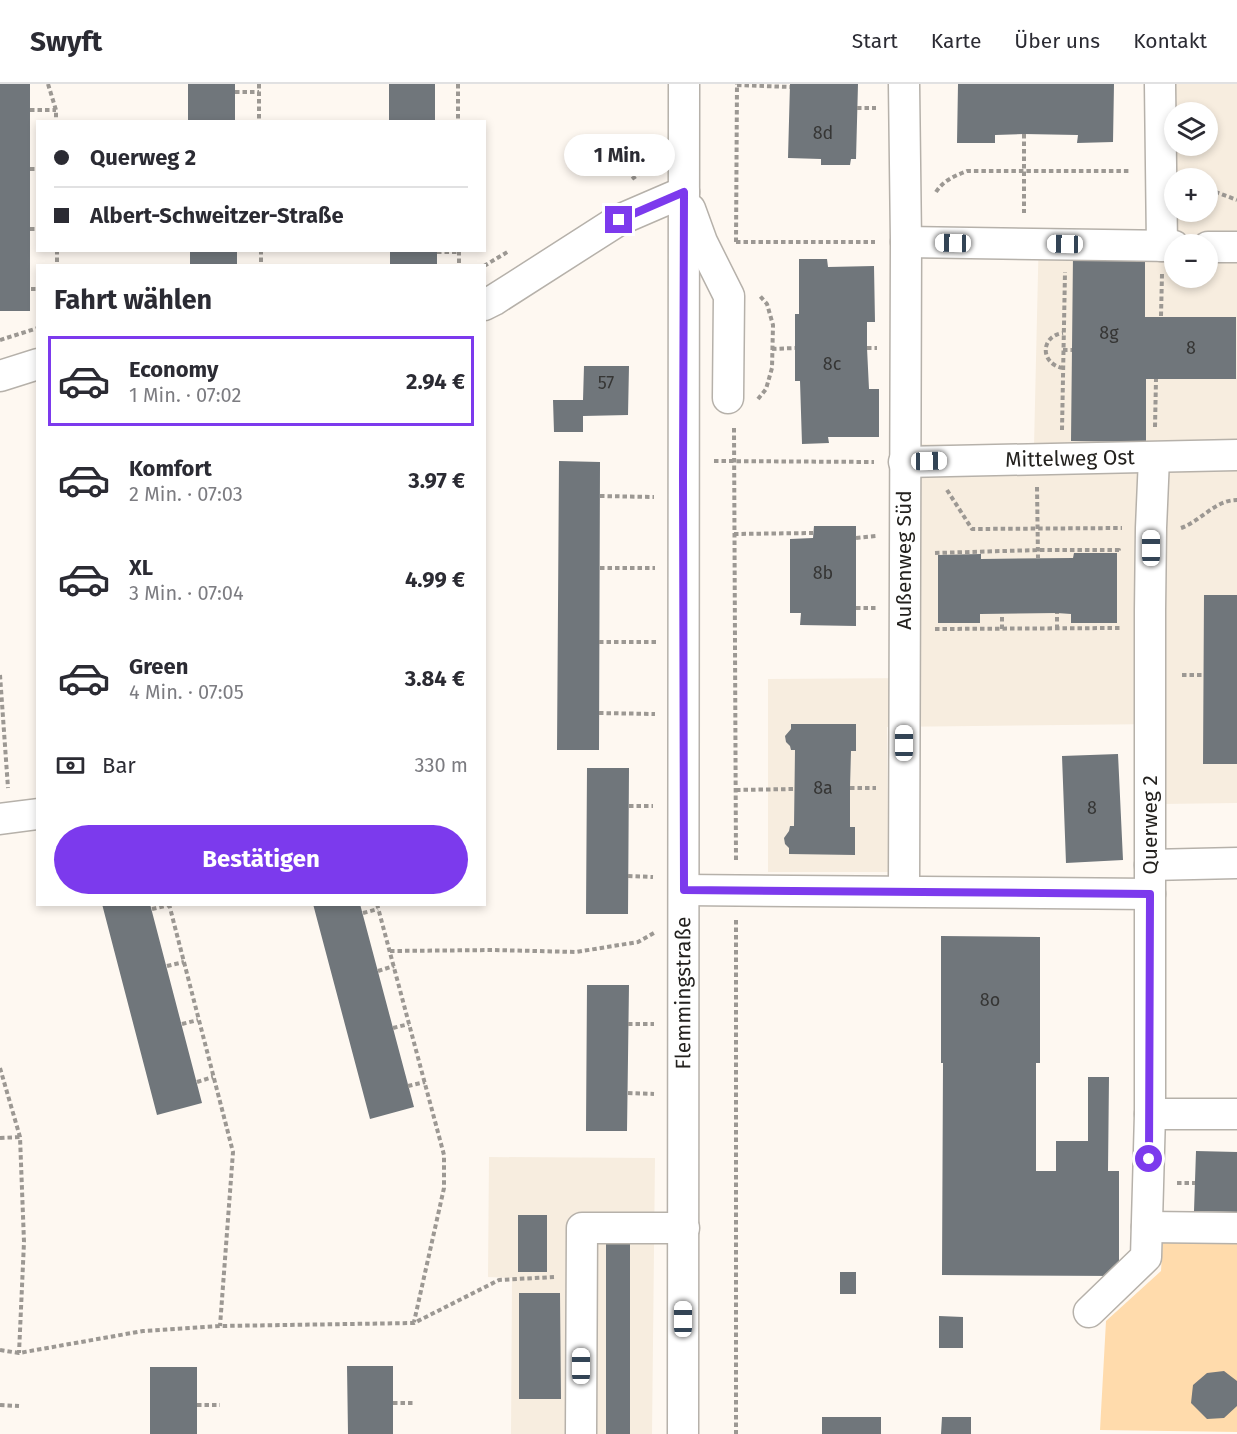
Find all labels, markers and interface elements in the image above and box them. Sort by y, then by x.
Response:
text: Swyft [30,25,102,58]
text: Start [852,28,898,54]
text: Karte [931,28,981,54]
text: Über uns [1014,28,1100,54]
text: Kontakt [1133,28,1207,54]
map controls [1164,102,1218,288]
button: layers [1164,102,1218,156]
house number: 8d [813,122,833,144]
callout: 1 Min. [564,133,674,175]
text: 1 Min. [594,143,645,167]
text: Querweg 2 [90,144,196,171]
button: + [1164,168,1218,222]
text: Albert-Schweitzer-Straße [90,202,344,229]
route end [605,206,632,233]
car [935,234,971,252]
button: − [1164,234,1218,288]
car [1047,235,1083,253]
text: Fahrt wählen [54,284,212,316]
house number: 8g [1099,322,1119,344]
house number: 8 [1186,337,1196,359]
house number: 8c [823,353,842,375]
icon: car [57,354,111,408]
text: Economy [129,356,218,383]
text: 2.94 € [406,368,465,395]
house number: 57 [598,372,614,394]
text: 1 Min. · 07:02 [129,383,241,407]
street label: Mittelweg Ost [1005,444,1135,473]
car [911,452,947,470]
icon: car [57,453,111,507]
text: Komfort [129,455,212,482]
text: 3.97 € [408,467,465,494]
text: 2 Min. · 07:03 [129,482,243,506]
street label: Außenweg Süd [891,490,917,630]
car [1142,530,1160,566]
icon: car [57,552,111,606]
text: XL [129,554,153,581]
house number: 8b [813,562,833,584]
text: 4.99 € [405,566,465,593]
text: 3 Min. · 07:04 [129,581,244,605]
icon: car [57,651,111,705]
text: Green [129,653,188,680]
text: 3.84 € [405,665,465,692]
text: 4 Min. · 07:05 [129,680,244,704]
car [895,725,913,761]
icon: cash [54,749,87,782]
text: Bar [102,752,136,779]
text: 330 m [414,753,468,777]
street label: Querweg 2 [1137,775,1163,875]
house number: 8a [813,777,833,799]
house number: 8 [1087,797,1097,819]
button: Bestätigen [54,825,468,894]
street label: Flemmingstraße [670,917,696,1069]
house number: 8o [980,989,1000,1011]
route start [1135,1145,1162,1172]
car [674,1301,692,1337]
car [572,1348,590,1384]

